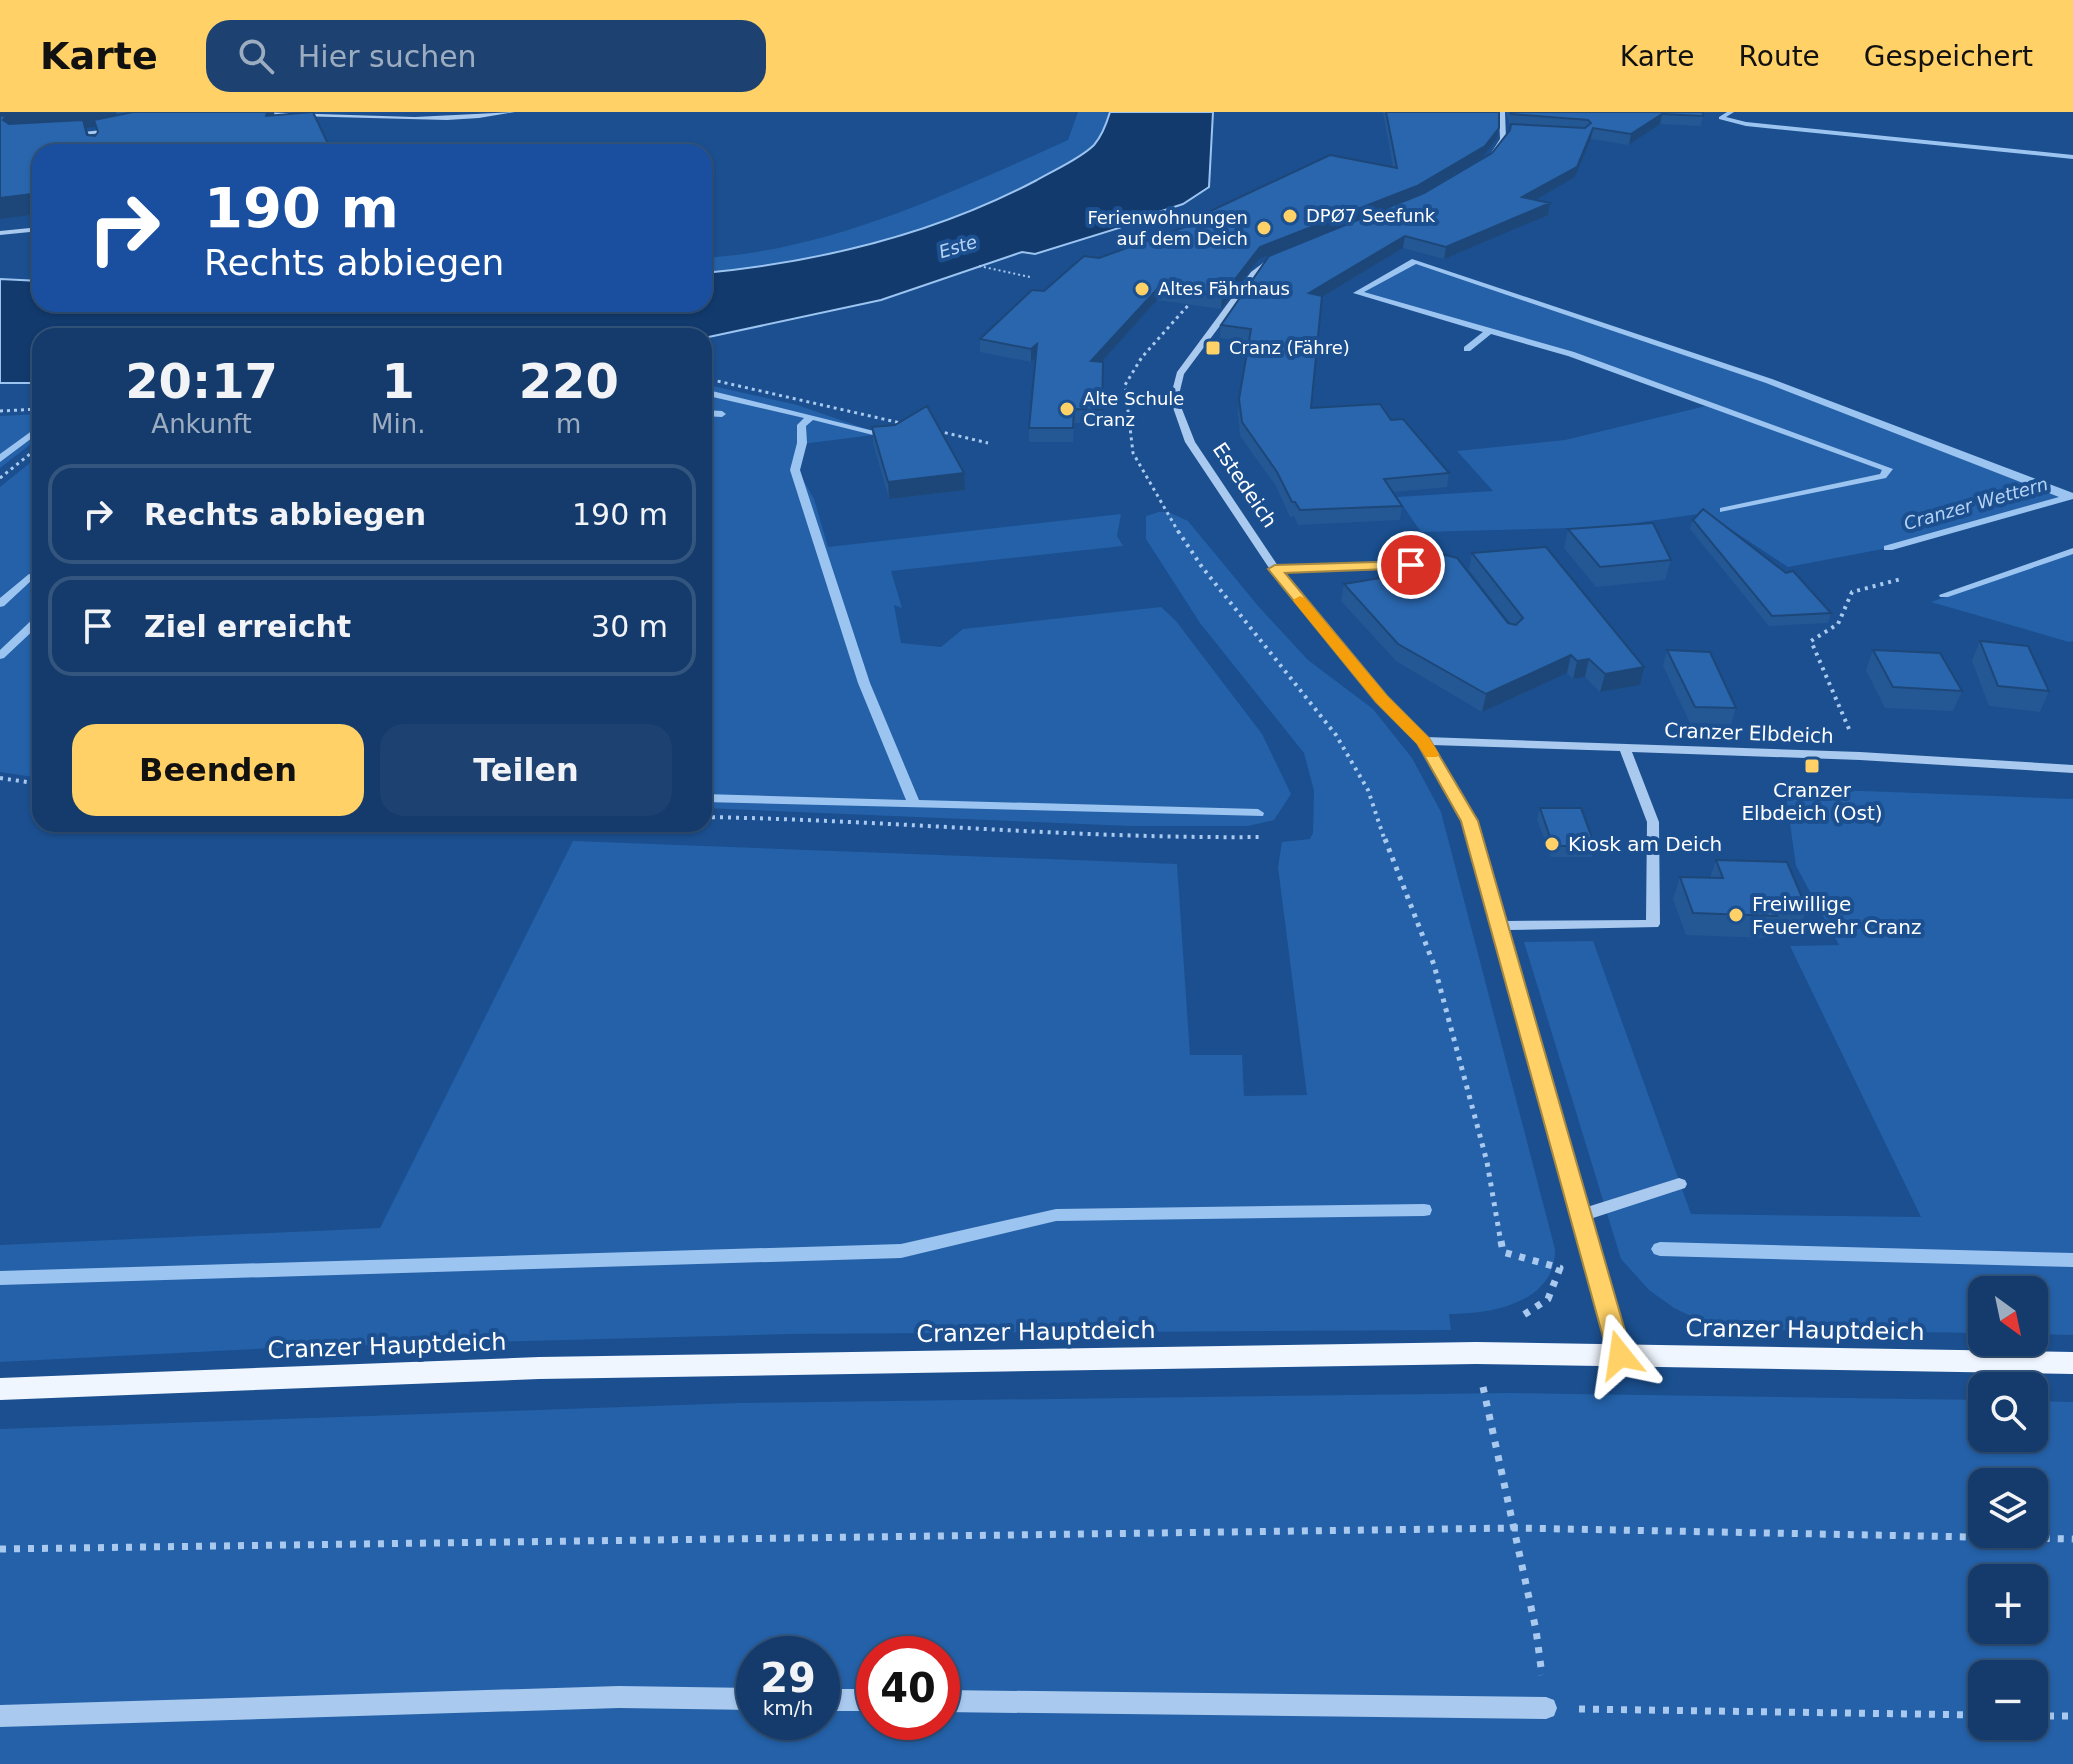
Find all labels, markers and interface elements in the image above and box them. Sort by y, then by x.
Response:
search box [206,20,766,92]
text: Karte [40,34,158,78]
icon: search [234,34,278,78]
text: Hier suchen [298,39,477,74]
text: Karte [1620,40,1695,73]
text: Route [1739,40,1820,73]
text: Gespeichert [1864,40,2033,73]
text: 190 m [204,175,399,240]
icon: right [72,176,176,280]
place label: DPØ7 Seefunk [1306,205,1436,226]
place label: Ferienwohnungen auf dem Deich [1087,207,1248,249]
marker: DPØ7 Seefunk [1281,207,1299,225]
marker: Ferienwohnungen auf dem Deich [1255,219,1273,237]
water label: Este [936,231,980,262]
text: Rechts abbiegen [204,242,504,283]
place label: Altes Fährhaus [1158,278,1290,299]
marker: Altes Fährhaus [1133,280,1151,298]
place label: Cranz (Fähre) [1229,337,1350,358]
marker: Cranz (Fähre) [1204,339,1222,357]
text: 20:17 [125,353,278,409]
text: 1 [382,353,415,409]
text: 220 [519,353,619,409]
place label: Alte Schule Cranz [1083,388,1184,430]
marker: Alte Schule Cranz [1058,400,1076,418]
text: Ankunft [151,409,252,439]
text: Min. [371,409,425,439]
text: m [556,409,581,439]
street label: Estedeich [1208,438,1282,532]
water label: Cranzer Wettern [1901,473,2050,534]
icon: right [76,492,120,536]
text: Rechts abbiegen [144,497,426,532]
text: 190 m [572,497,668,532]
pin [1377,531,1445,599]
icon: arrive [1389,543,1433,587]
icon: arrive [76,604,120,648]
text: Ziel erreicht [144,609,351,644]
text: 30 m [591,609,668,644]
street label: Cranzer Elbdeich [1664,718,1834,748]
button: Beenden [72,724,364,816]
button: Teilen [380,724,672,816]
marker: Cranzer Elbdeich (Ost) [1803,757,1821,775]
place label: Cranzer Elbdeich (Ost) [1741,778,1883,825]
place label: Kiosk am Deich [1568,832,1722,856]
marker: Kiosk am Deich [1543,835,1561,853]
place label: Freiwillige Feuerwehr Cranz [1752,892,1921,939]
marker: Freiwillige Feuerwehr Cranz [1727,906,1745,924]
north arrow [1968,1276,2048,1356]
map controls [1968,1276,2048,1740]
position arrow [1578,1313,1662,1397]
street label: Cranzer Hauptdeich [1685,1314,1925,1346]
street label: Cranzer Hauptdeich [916,1316,1156,1348]
street label: Cranzer Hauptdeich [267,1328,507,1364]
button: search [1968,1372,2048,1452]
button: layers [1968,1468,2048,1548]
button: + [1968,1564,2048,1644]
speed limit sign: 40 [856,1636,960,1740]
text: 29 [760,1655,816,1701]
button: − [1968,1660,2048,1740]
text: km/h [763,1696,813,1720]

